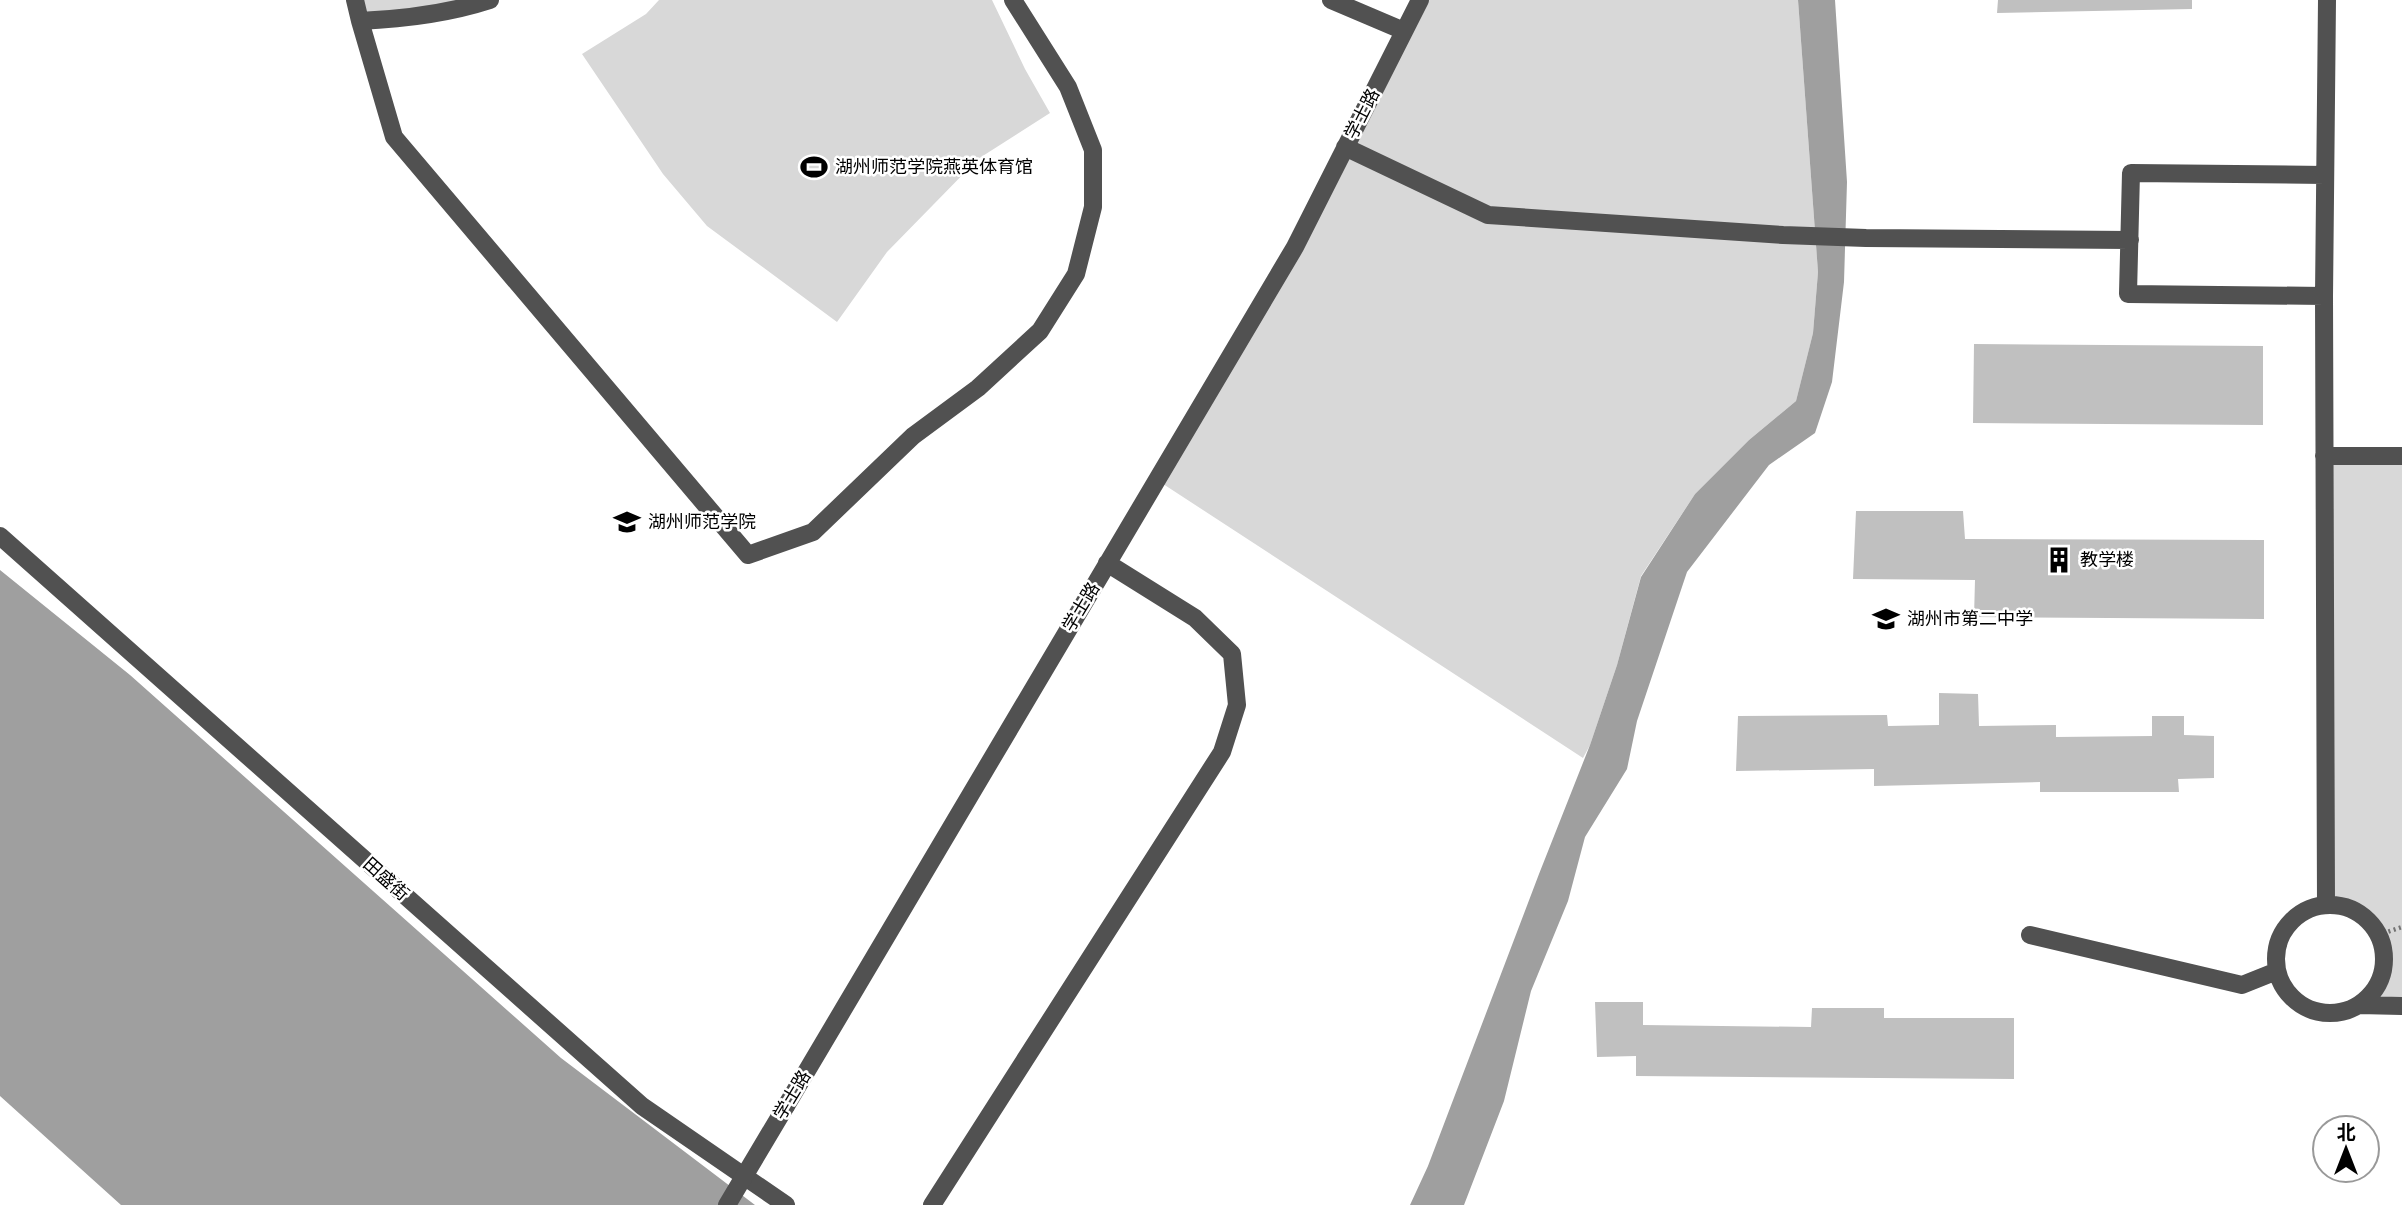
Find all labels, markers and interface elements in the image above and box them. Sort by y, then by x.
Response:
street label: 学士路 [1340,85,1384,143]
sports icon: 湖州师范学院燕英体育馆 [799,152,829,182]
place label: 湖州师范学院燕英体育馆 [835,156,1033,178]
school or university icon: 湖州师范学院 [612,507,642,537]
place label: 湖州师范学院 [648,511,756,533]
building icon: 教学楼 [2044,545,2074,575]
place label: 教学楼 [2080,549,2134,571]
street label: 学士路 [1058,578,1104,636]
school or university icon: 湖州市第二中学 [1871,604,1901,634]
place label: 湖州市第二中学 [1907,608,2033,630]
street label: 田盛街 [359,853,413,905]
street label: 学士路 [769,1066,815,1124]
north arrow [2311,1114,2381,1184]
text: 北 [2336,1121,2356,1144]

